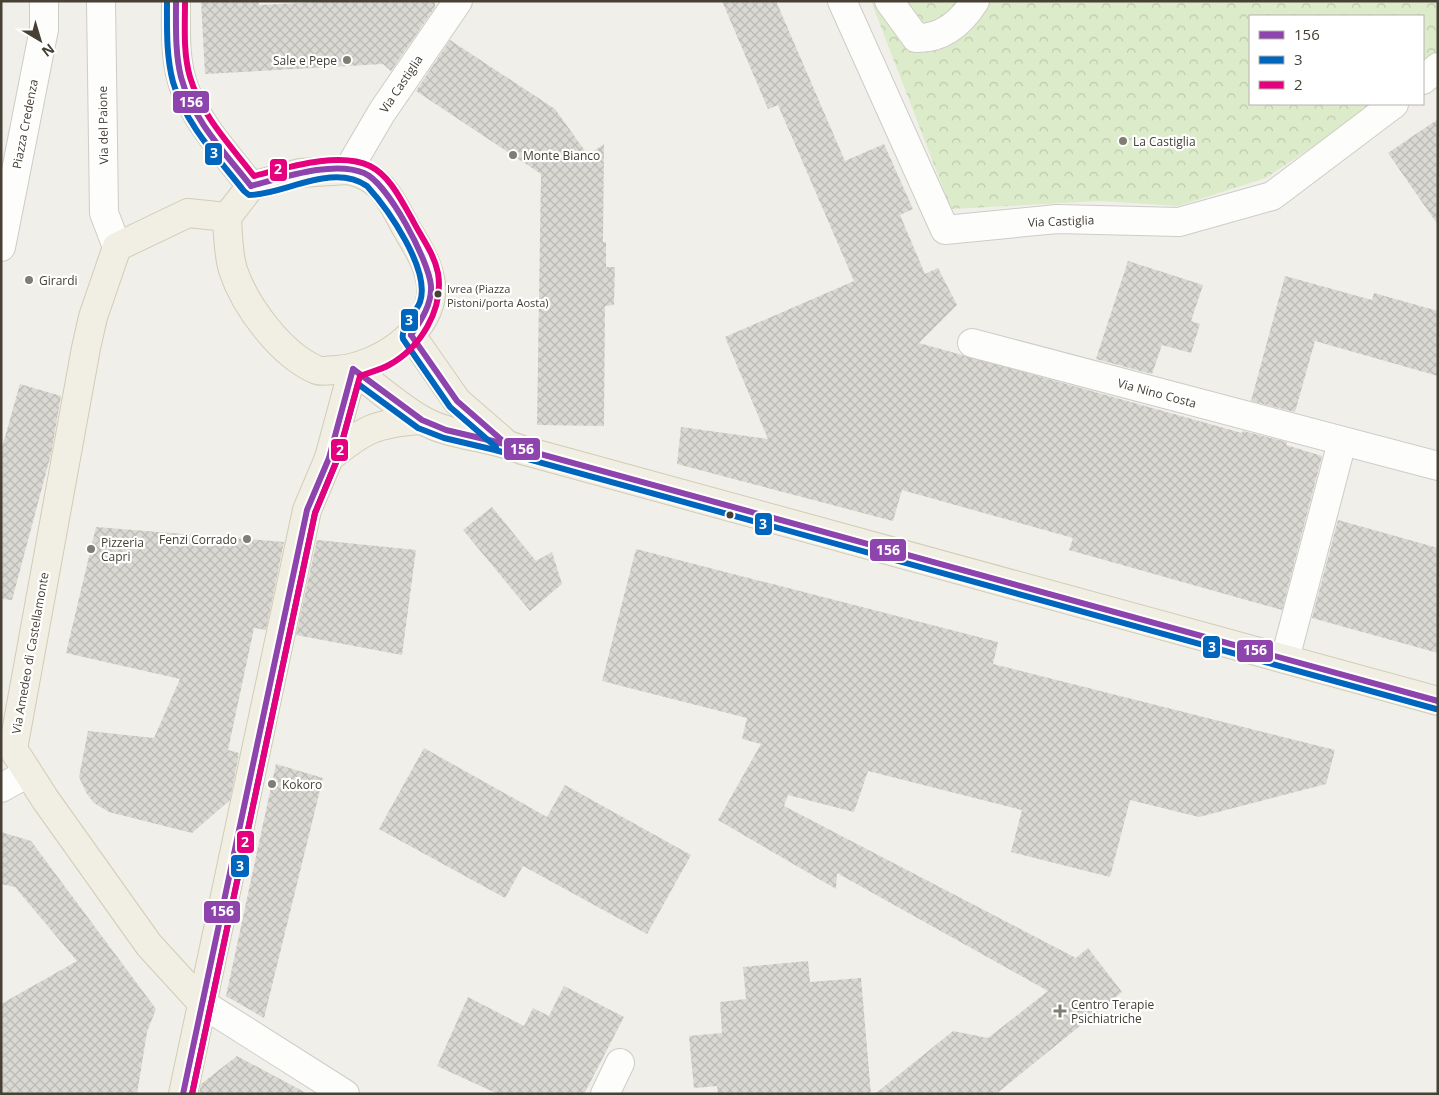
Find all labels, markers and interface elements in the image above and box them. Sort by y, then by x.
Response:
north arrow [15,15,65,65]
legend [1249,15,1424,105]
text: 156 [1294,24,1320,44]
text: N [38,40,59,62]
text: 3 [1294,49,1303,69]
place label: Sale e Pepe [273,52,337,69]
street label: Via Castiglia [375,52,427,116]
marker: Sale e Pepe [341,54,353,66]
text: 2 [1294,74,1303,94]
street label: Piazza Credenza [8,78,42,170]
street label: Via del Paione [94,85,112,164]
line badge: 156 [172,90,210,114]
text: 156 [179,92,203,111]
place label: La Castiglia [1133,133,1196,150]
marker: La Castiglia [1117,135,1129,147]
line badge: 3 [204,142,223,166]
text: 3 [210,143,218,162]
place label: Monte Bianco [523,147,600,164]
marker: Monte Bianco [507,149,519,161]
line badge: 2 [269,158,288,182]
text: 2 [274,159,282,178]
street label: Via Castiglia [1027,211,1095,231]
place label: Girardi [39,272,78,289]
marker: Girardi [23,274,35,286]
place label: Ivrea (Piazza Pistoni/porta Aosta) [447,281,549,310]
marker: Ivrea (Piazza Pistoni/porta Aosta) [433,289,443,299]
line badge: 3 [400,308,419,332]
text: 3 [405,310,413,329]
street label: Via Nino Costa [1116,374,1198,412]
line badge: 156 [503,437,541,461]
line badge: 2 [330,438,349,462]
text: 156 [510,439,534,458]
text: 2 [336,440,344,459]
unlabelled marker [725,510,735,520]
line badge: 3 [754,512,773,536]
text: 3 [759,514,767,533]
place label: Fenzi Corrado [159,531,237,548]
marker: Fenzi Corrado [241,533,253,545]
place label: Pizzeria Capri [101,534,144,565]
line badge: 156 [869,538,907,562]
text: 156 [876,540,900,559]
marker: Pizzeria Capri [85,543,97,555]
street label: Via Amedeo di Castellamonte [7,571,53,735]
line badge: 3 [1202,635,1221,659]
text: 3 [1208,637,1216,656]
line badge: 156 [1236,639,1274,663]
text: 156 [1243,640,1267,659]
place label: Kokoro [282,776,322,793]
marker: Kokoro [266,778,278,790]
line badge: 2 [236,830,255,854]
text: 2 [241,832,249,851]
line badge: 3 [230,854,250,878]
text: 3 [236,856,244,875]
line badge: 156 [203,900,241,924]
text: 156 [210,901,234,920]
place label: Centro Terapie Psichiatriche [1071,996,1154,1027]
marker: Centro Terapie Psichiatriche [1053,1004,1067,1018]

